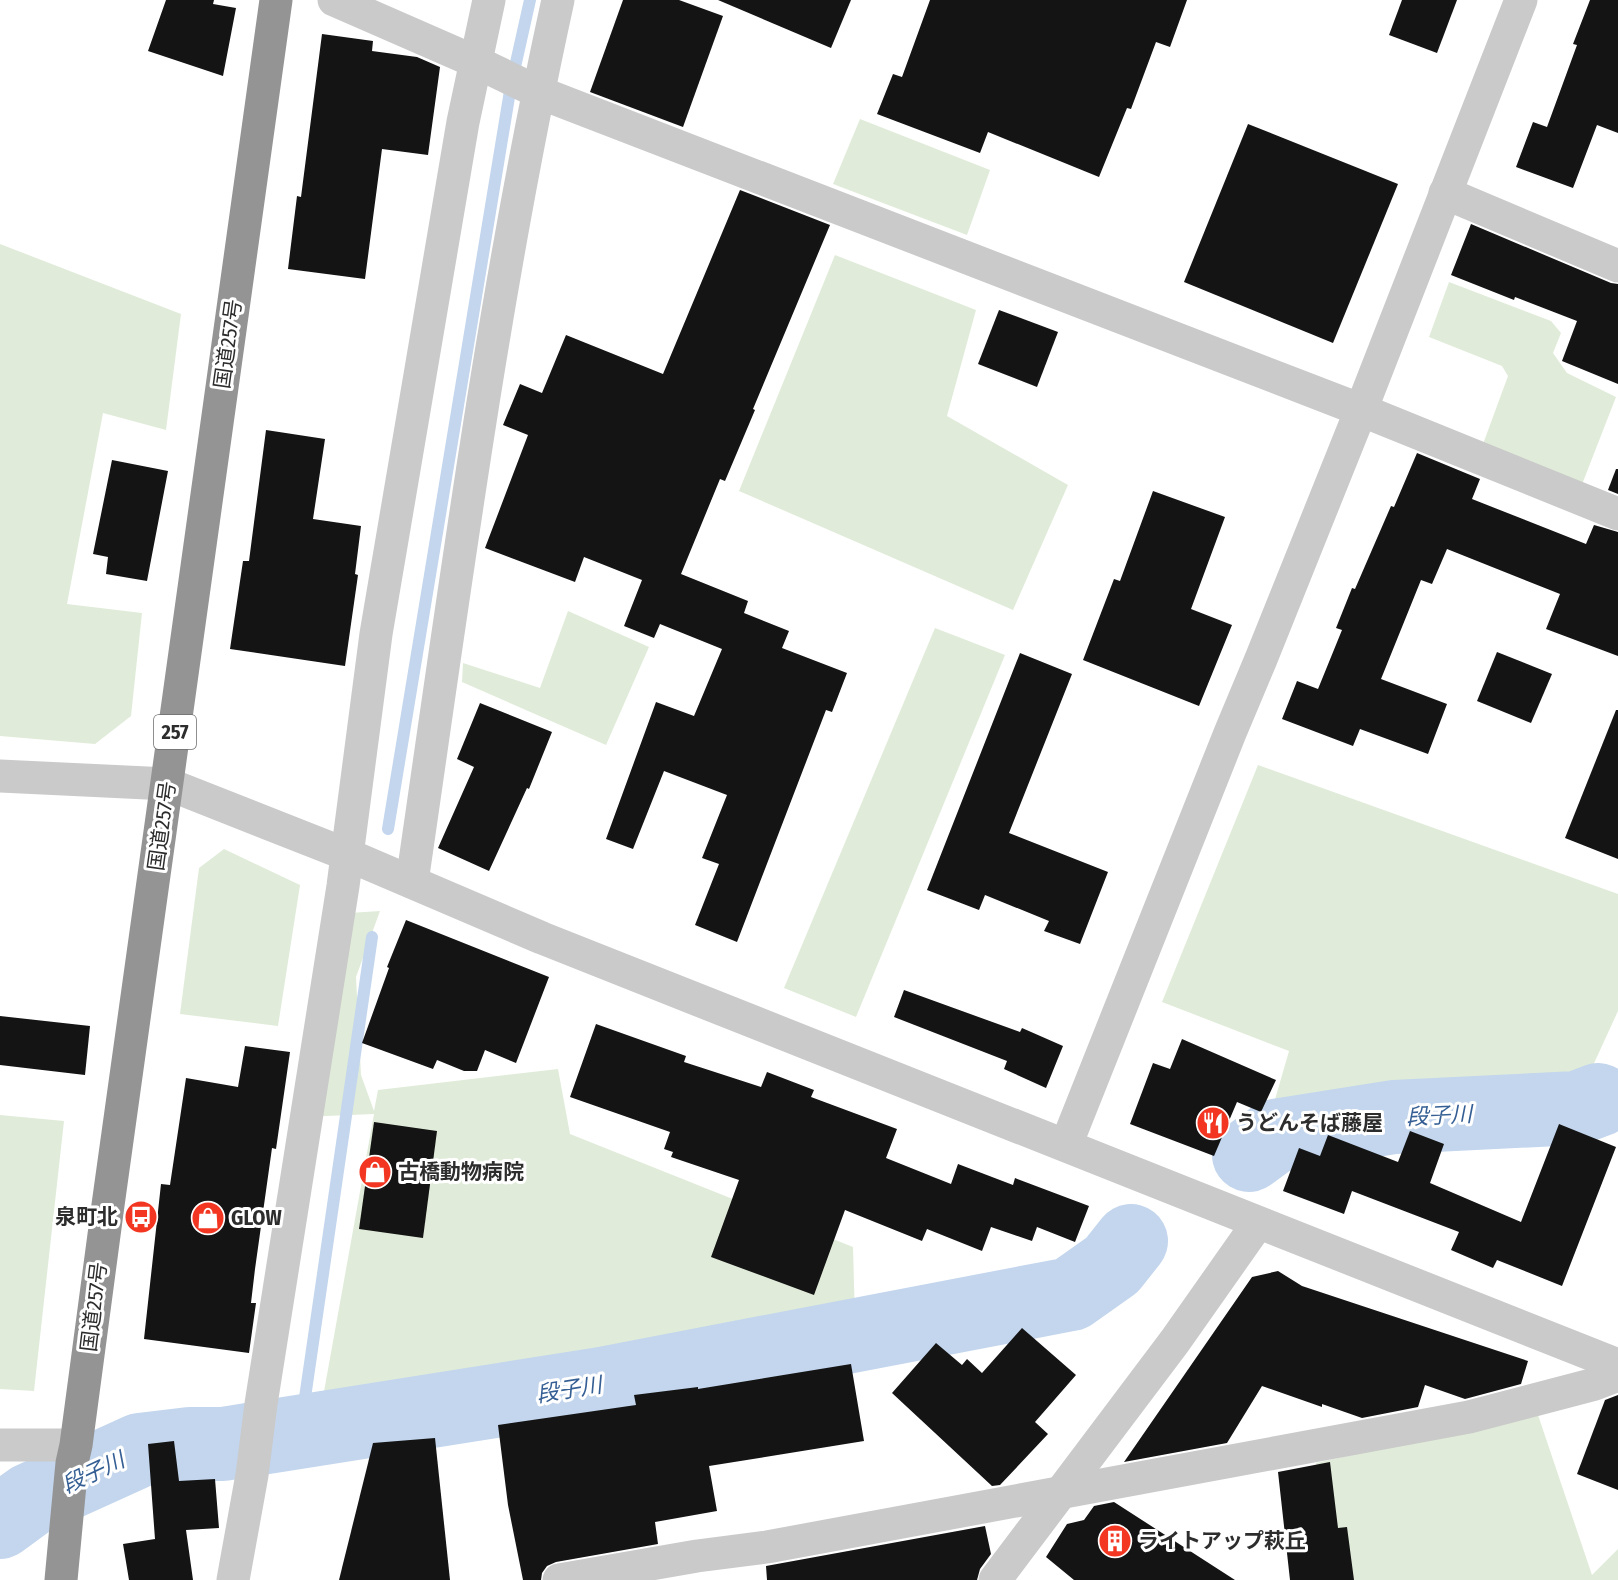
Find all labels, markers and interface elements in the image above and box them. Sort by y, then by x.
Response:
street label: 国道257号 [209,298,247,390]
road number: 257 [154,715,196,749]
street label: 国道257号 [143,780,181,872]
water label: 段子川 [1405,1100,1475,1131]
restaurant icon: うどんそば藤屋 [1195,1105,1231,1141]
place label: うどんそば藤屋 [1236,1110,1383,1136]
shop icon: 古橋動物病院 [357,1154,393,1190]
place label: 古橋動物病院 [398,1159,524,1185]
bus stop icon: 泉町北 [123,1199,159,1235]
shop icon: GLOW [190,1200,226,1236]
place label: 泉町北 [55,1204,118,1230]
place label: GLOW [231,1205,283,1231]
street label: 国道257号 [76,1261,112,1353]
water label: 段子川 [534,1371,606,1408]
water label: 段子川 [58,1445,131,1499]
building icon: ライトアップ萩丘 [1097,1523,1133,1559]
place label: ライトアップ萩丘 [1138,1528,1306,1554]

